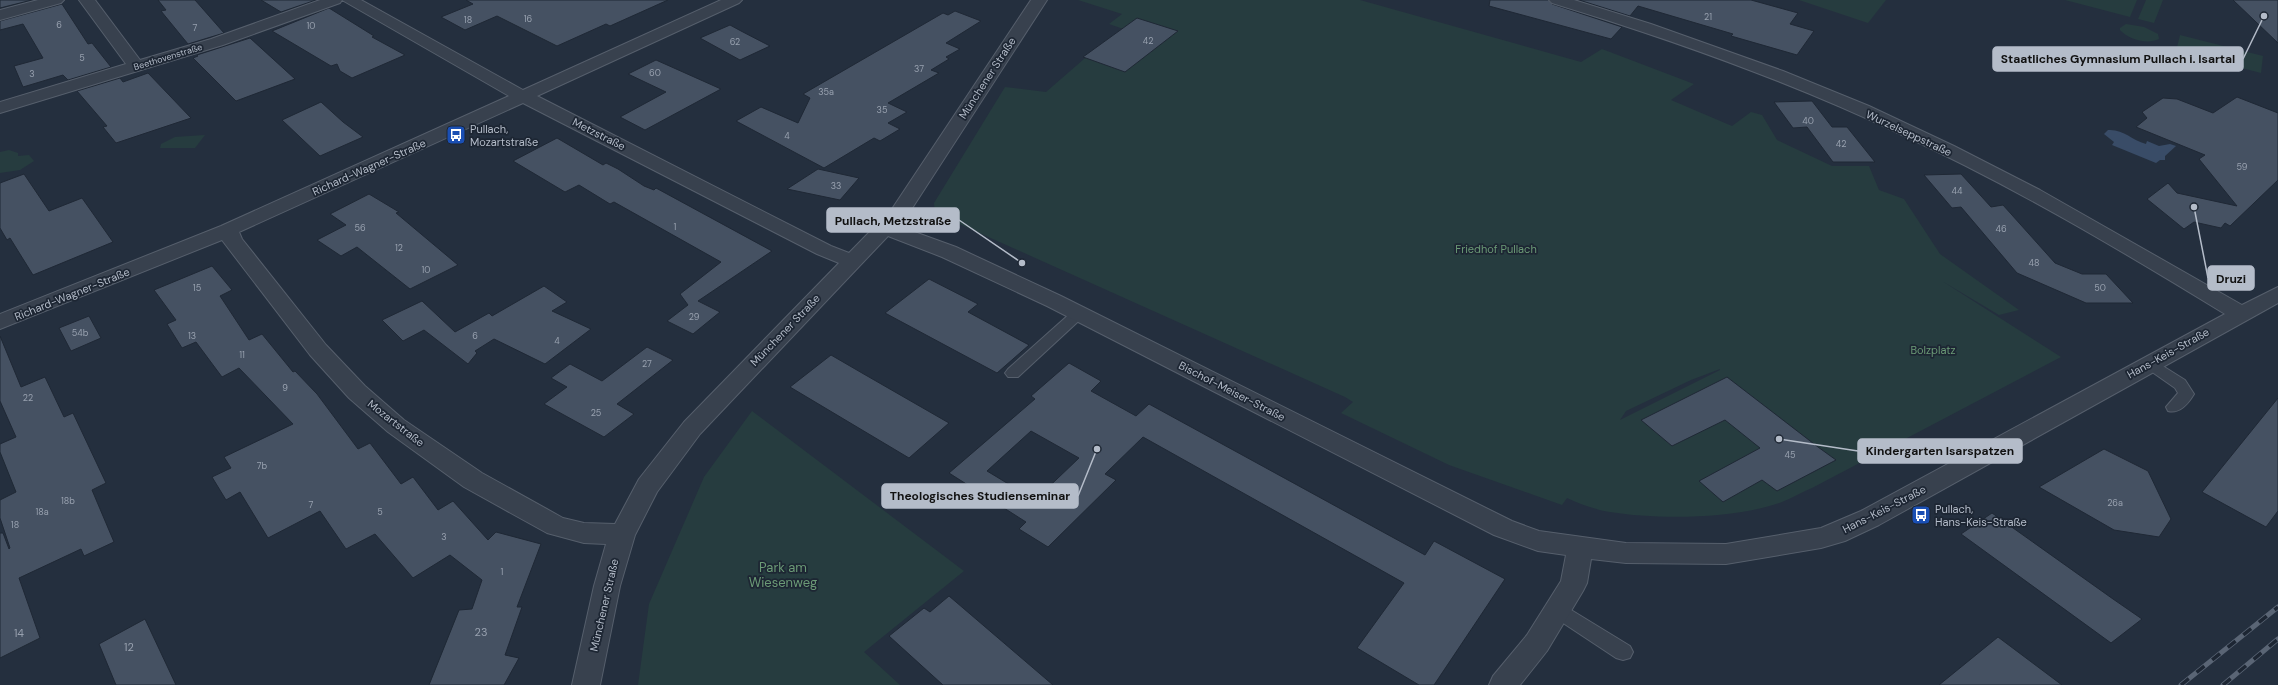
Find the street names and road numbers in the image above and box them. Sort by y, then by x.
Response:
street label: Münchener Straße [955,35,1019,121]
street label: Beethovenstraße [132,41,204,73]
street label: Wurzelseppstraße [1864,107,1954,159]
street label: Metzstraße [570,115,628,153]
street label: Richard-Wagner-Straße [310,136,428,198]
street label: Richard-Wagner-Straße [12,264,132,324]
street label: Münchener Straße [747,291,823,369]
street label: Hans-Keis-Straße [2124,325,2212,381]
street label: Bischof-Meiser-Straße [1176,358,1288,424]
street label: Mozartstraße [365,396,427,450]
street label: Hans-Keis-Straße [1840,482,1928,536]
street label: Münchener Straße [587,557,621,653]

